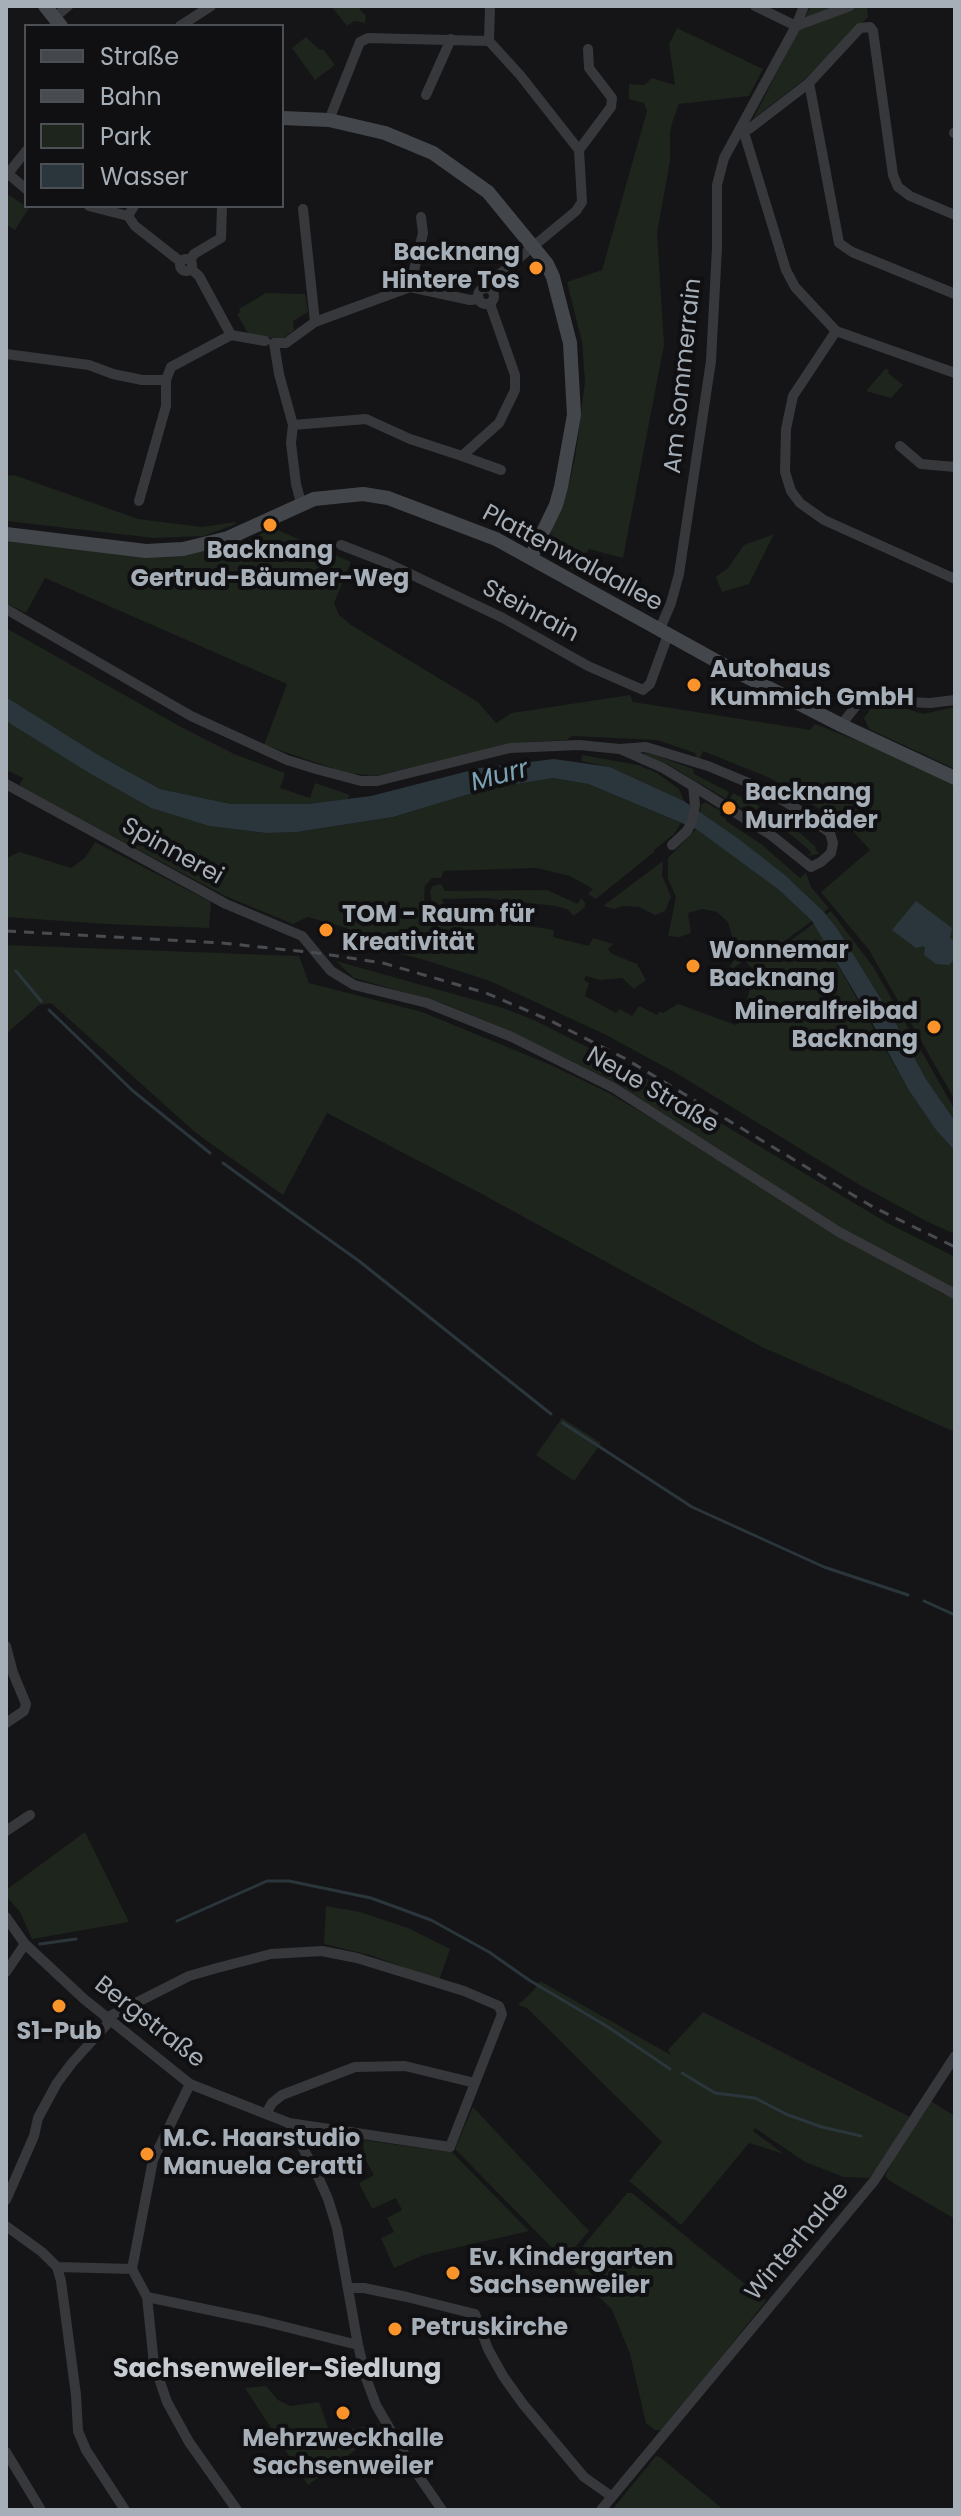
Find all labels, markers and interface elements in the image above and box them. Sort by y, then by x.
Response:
legend [24,24,284,208]
text: Straße [100,40,179,73]
text: Bahn [100,80,162,113]
text: Park [100,120,151,153]
text: Wasser [100,160,189,193]
place label: Backnang Hintere Tos [382,240,520,296]
marker: Backnang Hintere Tos [527,259,545,277]
street label: Am Sommerrain [659,277,709,475]
street label: Plattenwaldallee [477,499,667,619]
marker: Backnang Gertrud-Bäumer-Weg [261,516,279,534]
place label: Backnang Gertrud-Bäumer-Weg [131,538,409,594]
street label: Steinrain [477,575,583,649]
place label: Autohaus Kummich GmbH [710,657,914,713]
marker: Autohaus Kummich GmbH [685,676,703,694]
water label: Murr [468,754,532,800]
place label: Backnang Murrbäder [745,780,878,836]
marker: Backnang Murrbäder [720,799,738,817]
street label: Spinnerei [116,812,228,892]
place label: TOM - Raum für Kreativität [342,902,535,958]
marker: TOM - Raum für Kreativität [317,921,335,939]
place label: Wonnemar Backnang [709,938,849,994]
marker: Wonnemar Backnang [684,957,702,975]
place label: Mineralfreibad Backnang [735,999,918,1055]
marker: Mineralfreibad Backnang [925,1018,943,1036]
street label: Neue Straße [581,1042,723,1140]
street label: Bergstraße [88,1971,210,2075]
marker: S1-Pub [50,1997,68,2015]
place label: S1-Pub [16,2019,102,2047]
place label: M.C. Haarstudio Manuela Ceratti [163,2126,363,2182]
marker: M.C. Haarstudio Manuela Ceratti [138,2145,156,2163]
street label: Winterhalde [740,2177,856,2307]
place label: Ev. Kindergarten Sachsenweiler [469,2245,674,2301]
marker: Ev. Kindergarten Sachsenweiler [444,2264,462,2282]
place label: Petruskirche [411,2315,568,2343]
marker: Petruskirche [386,2320,404,2338]
district label: Sachsenweiler-Siedlung [113,2354,441,2386]
marker: Mehrzweckhalle Sachsenweiler [334,2404,352,2422]
place label: Mehrzweckhalle Sachsenweiler [242,2426,444,2482]

